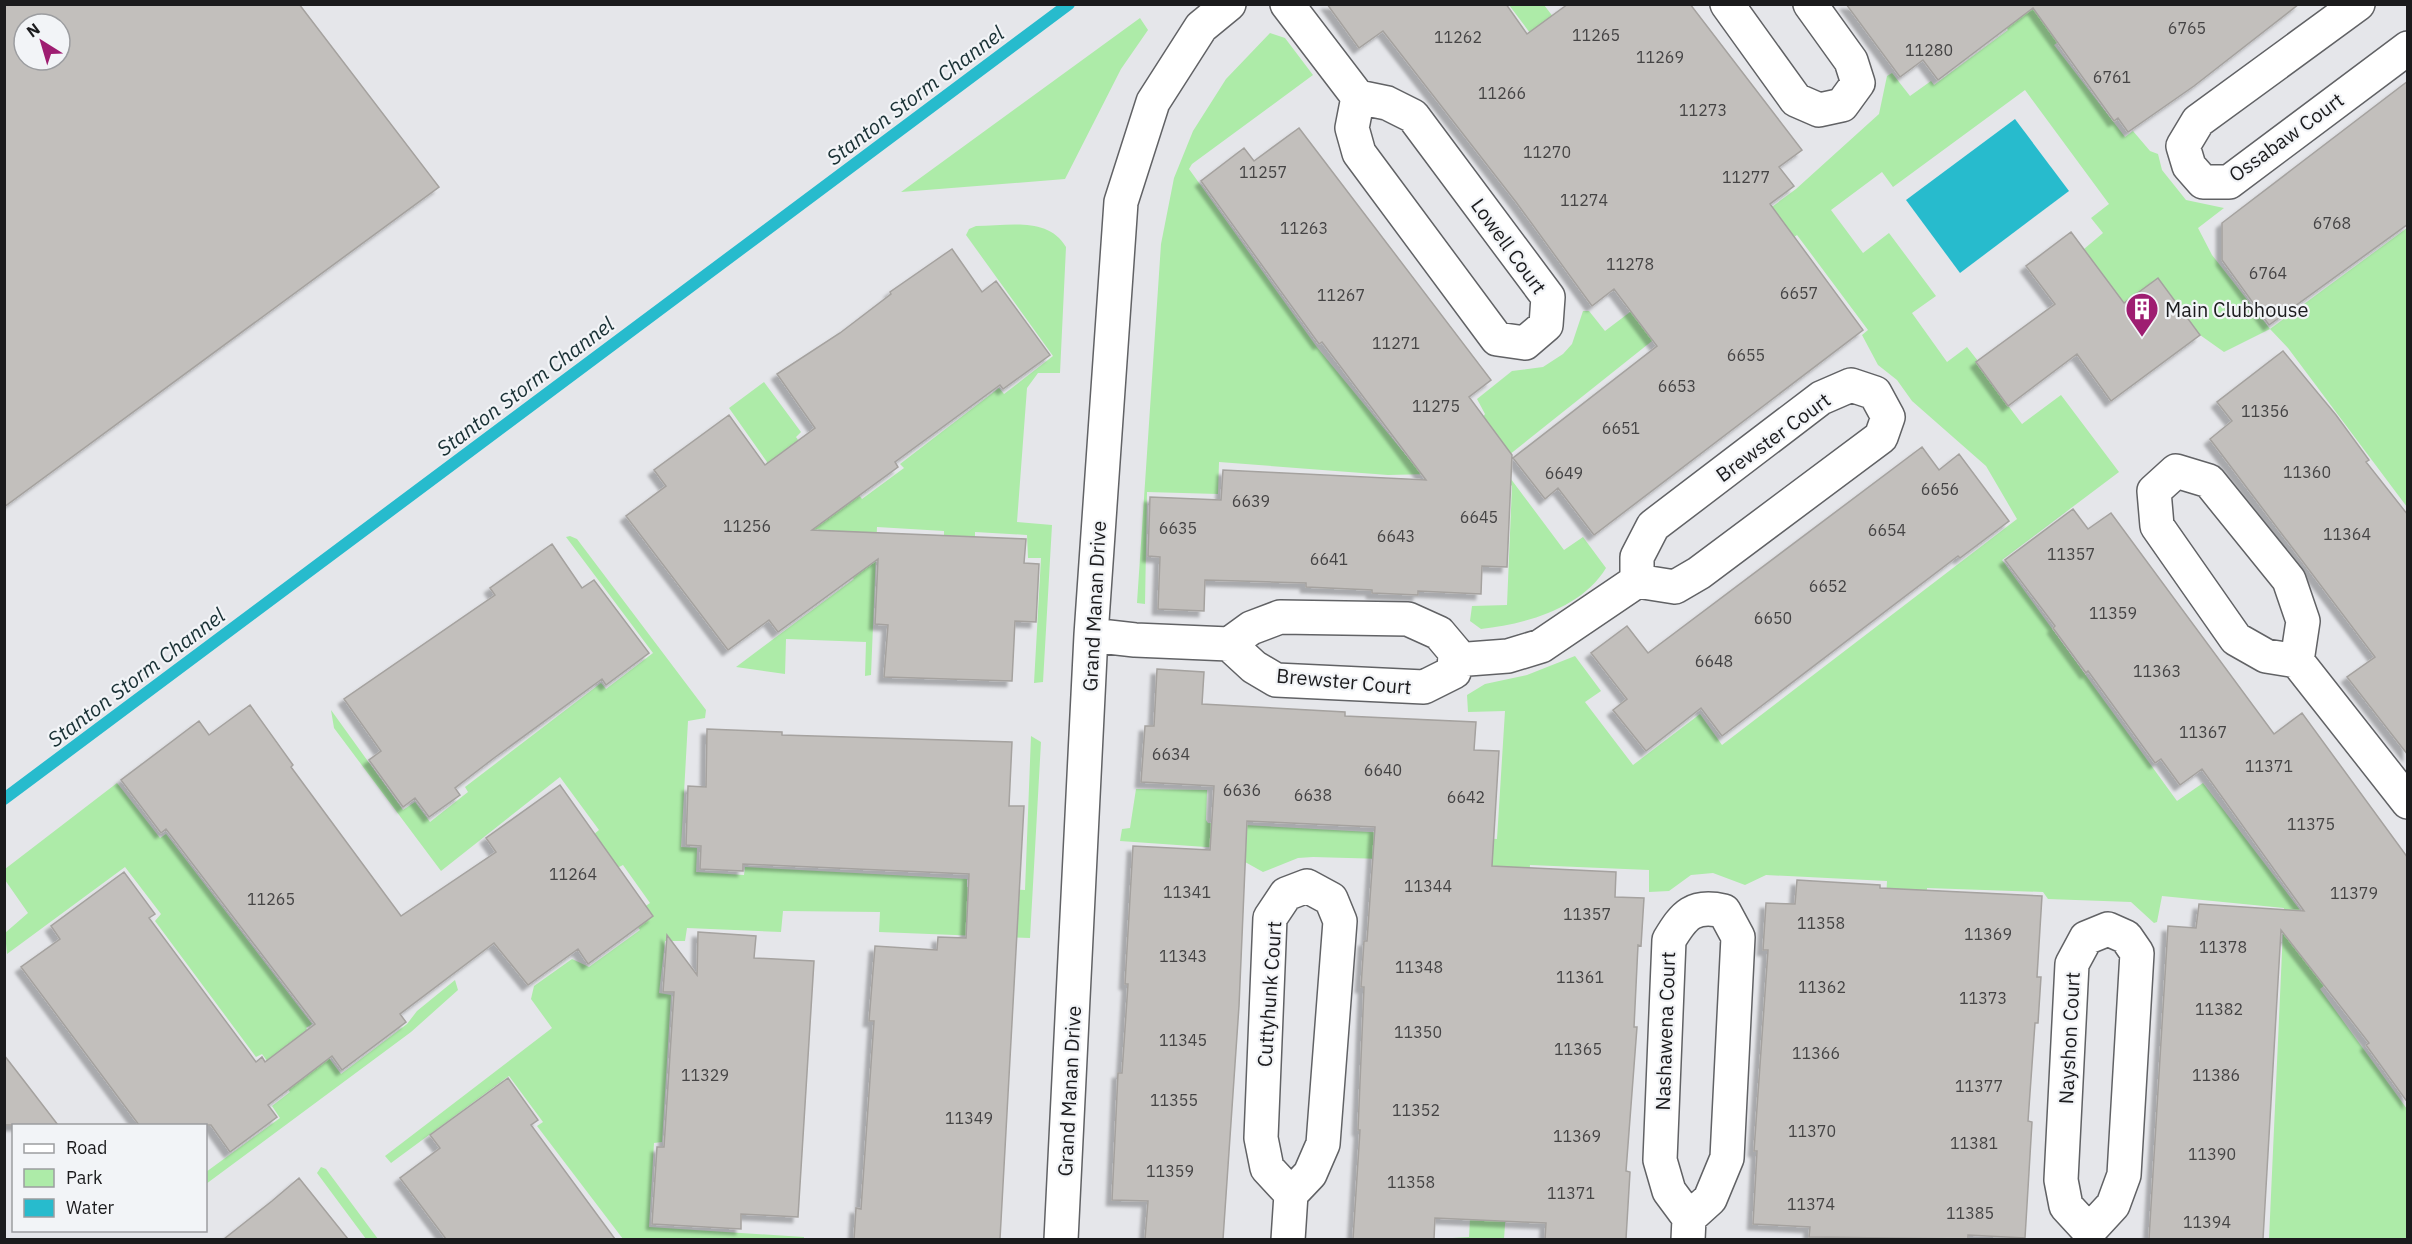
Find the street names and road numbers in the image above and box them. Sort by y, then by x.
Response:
street label: Ossabaw Court [2223,86,2349,188]
street label: Lowell Court [1465,193,1553,299]
street label: Brewster Court [1710,386,1836,488]
street label: Grand Manan Drive [1076,520,1112,692]
street label: Brewster Court [1275,662,1413,700]
street label: Cuttyhunk Court [1250,920,1288,1068]
street label: Nashawena Court [1649,951,1681,1111]
street label: Nayshon Court [2052,971,2086,1105]
street label: Grand Manan Drive [1051,1005,1087,1177]

